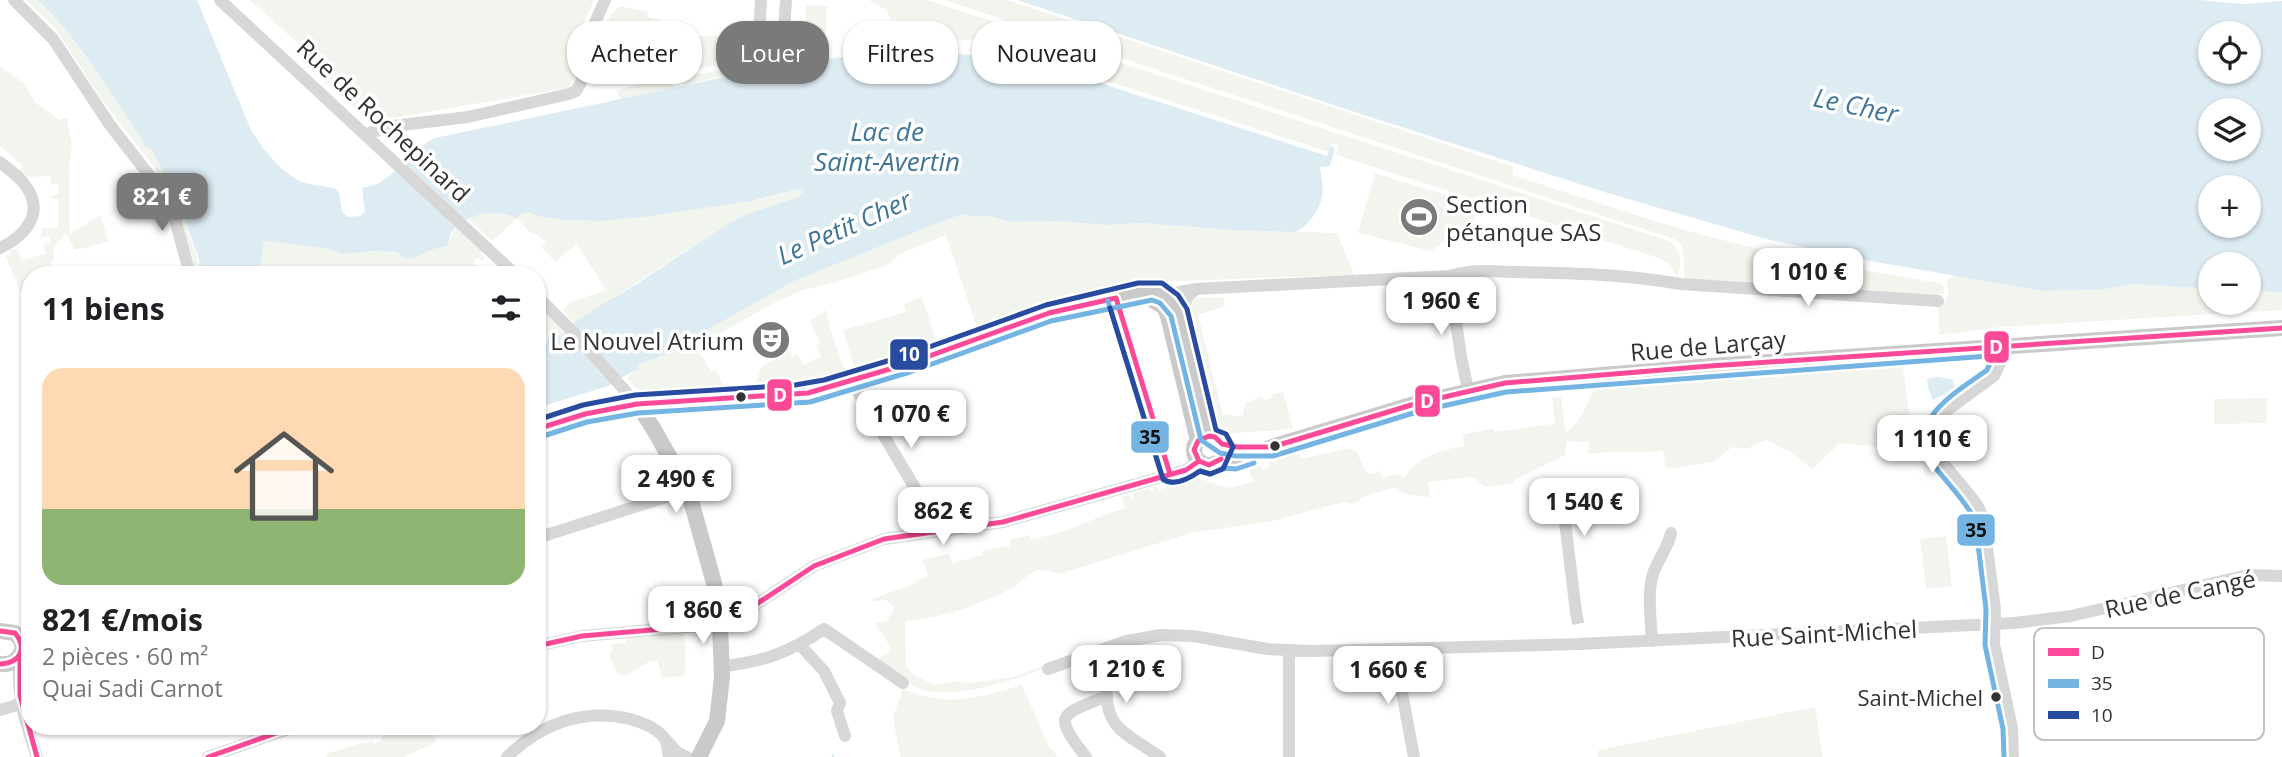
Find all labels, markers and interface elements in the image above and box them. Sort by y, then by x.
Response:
chip: Acheter [567,21,702,84]
chip: Louer [716,21,829,84]
chip: Filtres [843,21,958,84]
chip: Nouveau [972,21,1121,84]
map controls [2198,21,2261,315]
button: locate [2198,21,2261,84]
street label: Rue de Rochepinard [290,31,478,209]
water label: Le Cher [1810,78,1903,132]
button: layers [2198,98,2261,161]
water label: Lac de Saint-Avertin [814,113,960,179]
pin: 821 € [113,174,211,233]
button: + [2198,175,2261,238]
text: 821 € [133,180,191,212]
water label: Le Petit Cher [771,181,919,273]
place label: Section pétanque SAS [1446,187,1601,248]
sports icon: Section pétanque SAS [1398,196,1440,238]
pin: 1 010 € [1743,248,1873,308]
button: − [2198,252,2261,315]
text: 1 010 € [1769,255,1847,287]
pin: 1 960 € [1376,278,1506,337]
text: 1 960 € [1402,284,1480,316]
text: 11 biens [42,288,165,329]
icon: filters [487,289,525,327]
theatre icon: Le Nouvel Atrium [750,319,792,361]
street label: Rue de Larçay [1629,322,1788,368]
place label: Le Nouvel Atrium [550,324,744,357]
line badge: D [1983,330,2010,364]
text: D [1989,334,2003,360]
line badge: 10 [889,338,929,371]
text: 10 [898,341,920,367]
line badge: D [766,378,793,412]
text: D [773,382,787,408]
line badge: D [1414,384,1441,418]
text: D [1420,388,1434,414]
unlabelled marker [734,390,748,404]
pin: 1 070 € [846,391,976,450]
text: 1 070 € [872,397,950,429]
icon: home [221,413,347,539]
pin: 1 110 € [1867,416,1997,475]
line badge: 35 [1130,420,1170,454]
text: 1 110 € [1893,422,1971,454]
text: 35 [1139,424,1161,450]
unlabelled marker [1268,439,1282,453]
pin: 2 490 € [611,456,741,515]
text: 2 490 € [637,462,715,494]
pin: 1 540 € [1519,478,1649,538]
text: 1 540 € [1545,485,1623,517]
pin: 862 € [894,488,992,547]
text: 862 € [914,494,972,526]
line badge: 35 [1956,513,1996,547]
text: 35 [1965,517,1987,543]
street label: Rue de Cangé [2102,561,2258,625]
pin: 1 860 € [638,586,768,646]
text: 1 860 € [664,593,742,625]
text: 821 €/mois [42,599,203,640]
street label: Rue Saint-Michel [1730,612,1918,654]
legend [2034,628,2264,740]
text: D [2091,639,2105,665]
text: 2 pièces · 60 m² [42,640,208,672]
pin: 1 210 € [1061,646,1191,705]
pin: 1 660 € [1323,646,1453,706]
text: 1 210 € [1087,652,1165,684]
text: 1 660 € [1349,653,1427,685]
text: 35 [2091,670,2113,696]
text: Quai Sadi Carnot [42,672,223,704]
place label: Saint-Michel [1857,682,1983,712]
marker: Saint-Michel [1989,690,2003,704]
text: 10 [2091,702,2113,728]

